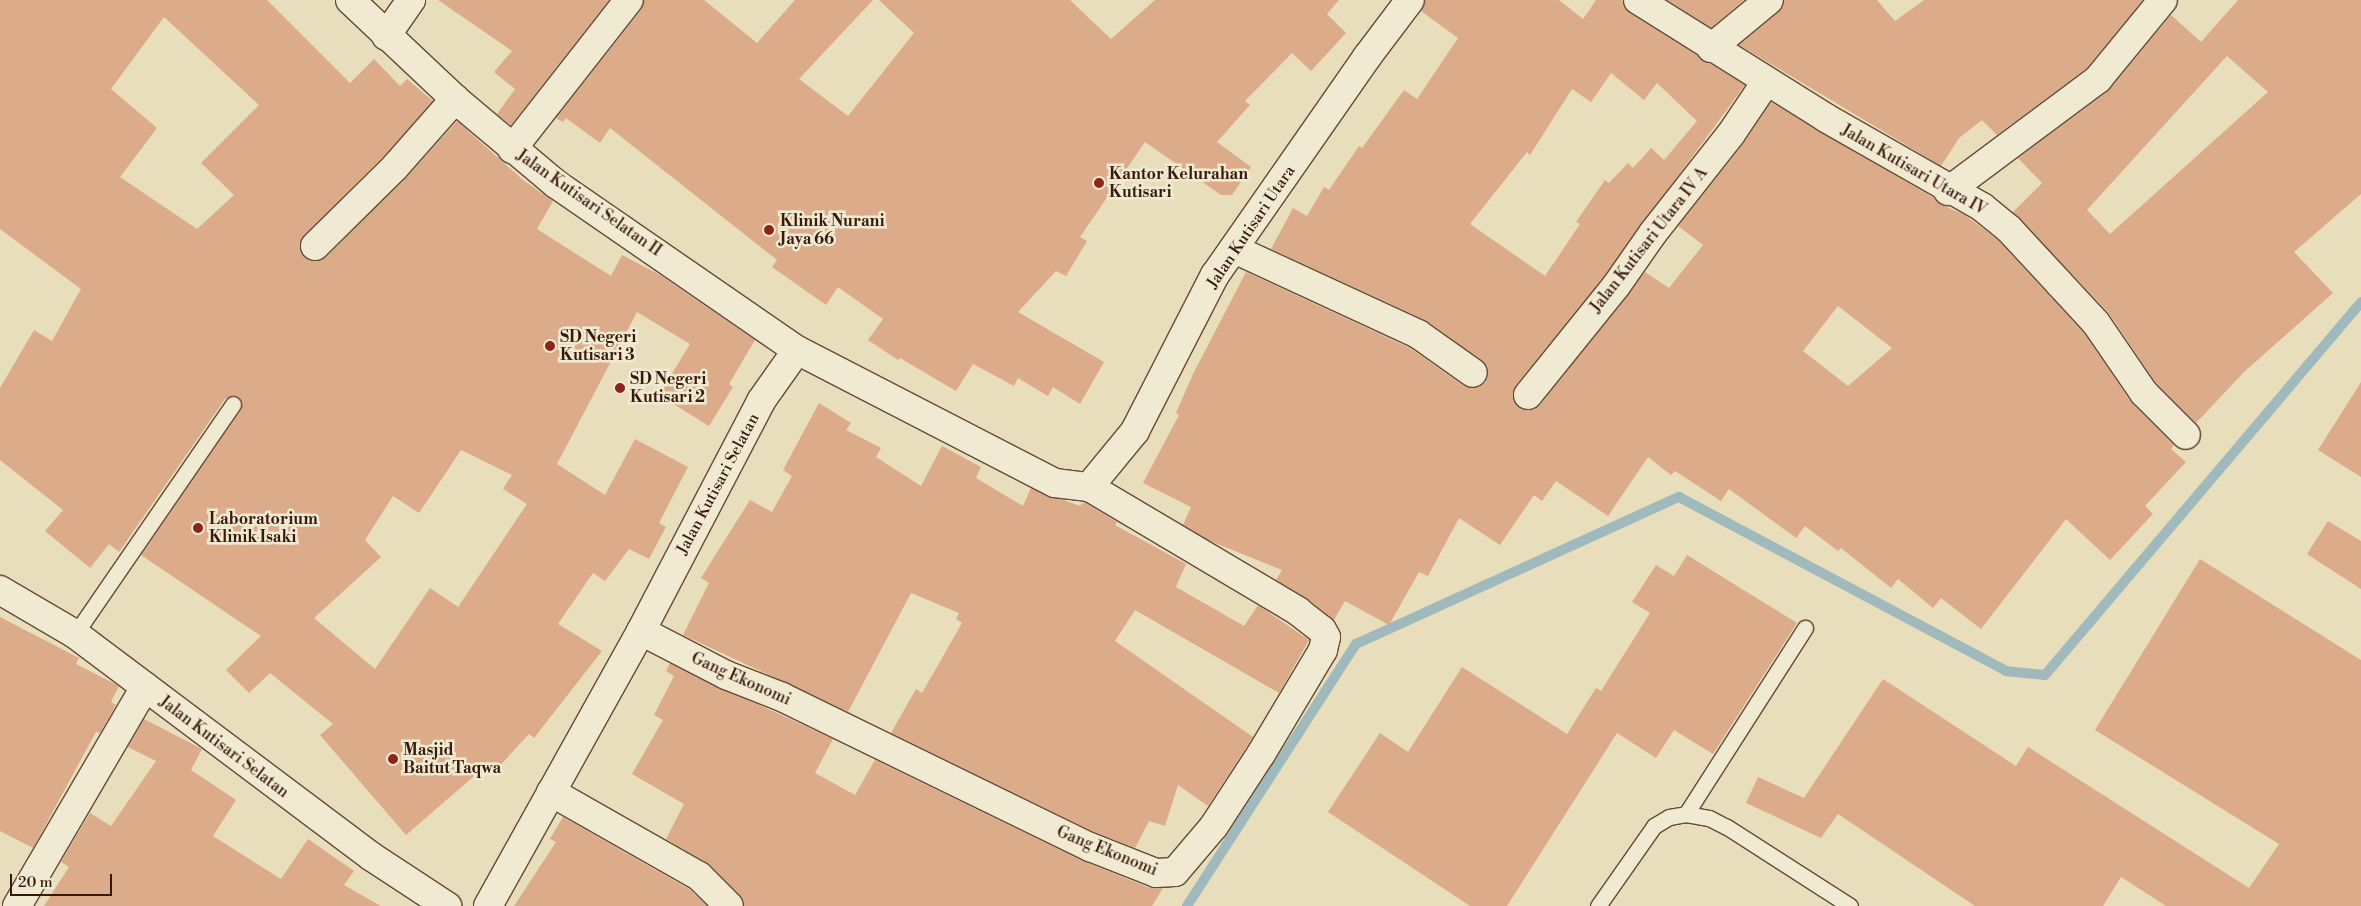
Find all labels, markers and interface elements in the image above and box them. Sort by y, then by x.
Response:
street label: Jalan Kutisari Utara IV [1838,121,1990,219]
street label: Jalan Kutisari Selatan II [513,146,665,260]
street label: Jalan Kutisari Utara [1203,162,1299,292]
place label: Kantor Kelurahan Kutisari [1109,164,1248,202]
street label: Jalan Kutisari Utara IV A [1586,164,1712,316]
marker: Kantor Kelurahan Kutisari [1093,177,1105,189]
place label: Klinik Nurani Jaya 66 [780,211,884,249]
marker: Klinik Nurani Jaya 66 [762,223,776,237]
place label: SD Negeri Kutisari 3 [560,327,636,365]
marker: SD Negeri Kutisari 3 [544,340,556,352]
place label: SD Negeri Kutisari 2 [630,369,706,407]
marker: SD Negeri Kutisari 2 [614,382,626,394]
street label: Jalan Kutisari Selatan [673,410,763,558]
place label: Laboratorium Klinik Isaki [209,509,318,547]
marker: Laboratorium Klinik Isaki [191,521,205,535]
street label: Gang Ekonomi [688,648,794,710]
street label: Jalan Kutisari Selatan [155,692,293,802]
place label: Masjid Baitut Taqwa [403,740,501,778]
marker: Masjid Baitut Taqwa [387,753,399,765]
street label: Gang Ekonomi [1054,822,1160,880]
scale bar [12,864,115,896]
text: 20 m [18,873,53,892]

